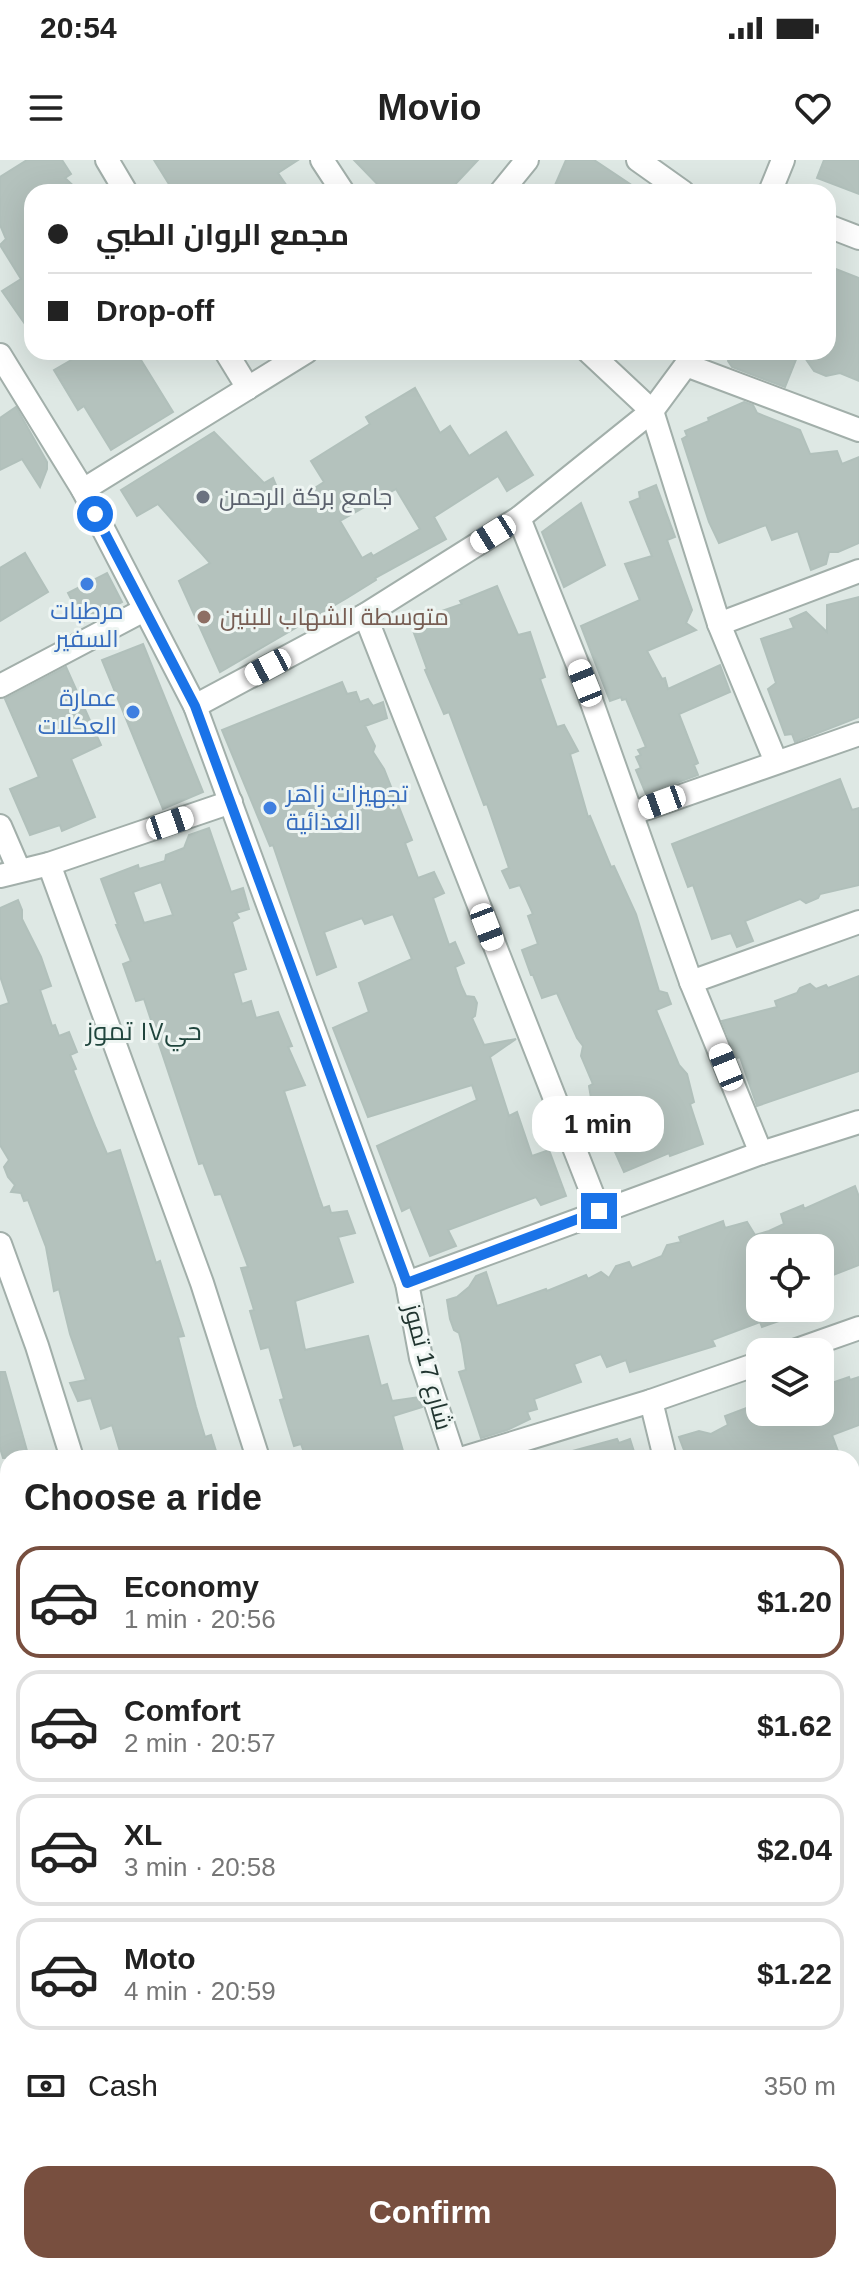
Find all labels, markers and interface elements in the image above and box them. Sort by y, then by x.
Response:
text: 20:54 [40,11,117,44]
icon: menu [24,86,68,130]
icon: heart [791,86,835,130]
text: Movio [378,87,482,128]
text: مجمع الروان الطبي [96,218,349,251]
text: Drop-off [96,294,214,327]
place label: جامع بركة الرحمن [219,483,392,513]
marker: جامع بركة الرحمن [194,488,212,506]
route start [77,496,113,532]
car [466,511,520,557]
marker: مرطبات السفير [78,575,96,593]
place label: مرطبات السفير [50,597,124,652]
place label: متوسطة الشهاب للبنين [220,603,449,631]
marker: متوسطة الشهاب للبنين [195,608,213,626]
car [241,645,295,689]
car [565,656,605,710]
place label: عمارة العكلات [38,684,117,739]
marker: عمارة العكلات [124,703,142,721]
place label: تجهيزات زاهر الغذائية [284,780,409,835]
car [635,783,689,821]
marker: تجهيزات زاهر الغذائية [261,799,279,817]
car [143,804,197,842]
car [467,900,507,954]
district label: حي۱۷ تموز [84,1016,202,1052]
car [706,1040,746,1094]
callout: 1 min [533,1095,665,1151]
text: 1 min [564,1109,632,1139]
route end [581,1193,617,1229]
map controls [746,1234,834,1426]
button: locate [746,1234,834,1322]
street label: شارع 17 تموز [395,1299,458,1434]
button: layers [746,1338,834,1426]
text: Choose a ride [24,1477,262,1518]
icon: car [28,1566,100,1638]
text: Economy [124,1570,259,1603]
text: $1.20 [757,1585,832,1618]
text: 1 min · 20:56 [124,1604,276,1634]
icon: car [28,1690,100,1762]
text: Comfort [124,1694,241,1727]
text: $1.62 [757,1709,832,1742]
text: 2 min · 20:57 [124,1728,276,1758]
icon: car [28,1814,100,1886]
text: XL [124,1818,162,1851]
text: $2.04 [757,1833,832,1866]
text: 3 min · 20:58 [124,1852,276,1882]
icon: car [28,1938,100,2010]
text: Moto [124,1942,196,1975]
text: $1.22 [757,1957,832,1990]
text: 4 min · 20:59 [124,1976,276,2006]
icon: cash [24,2064,68,2108]
text: Cash [88,2069,158,2102]
text: 350 m [764,2071,836,2101]
button: Confirm [24,2166,836,2258]

